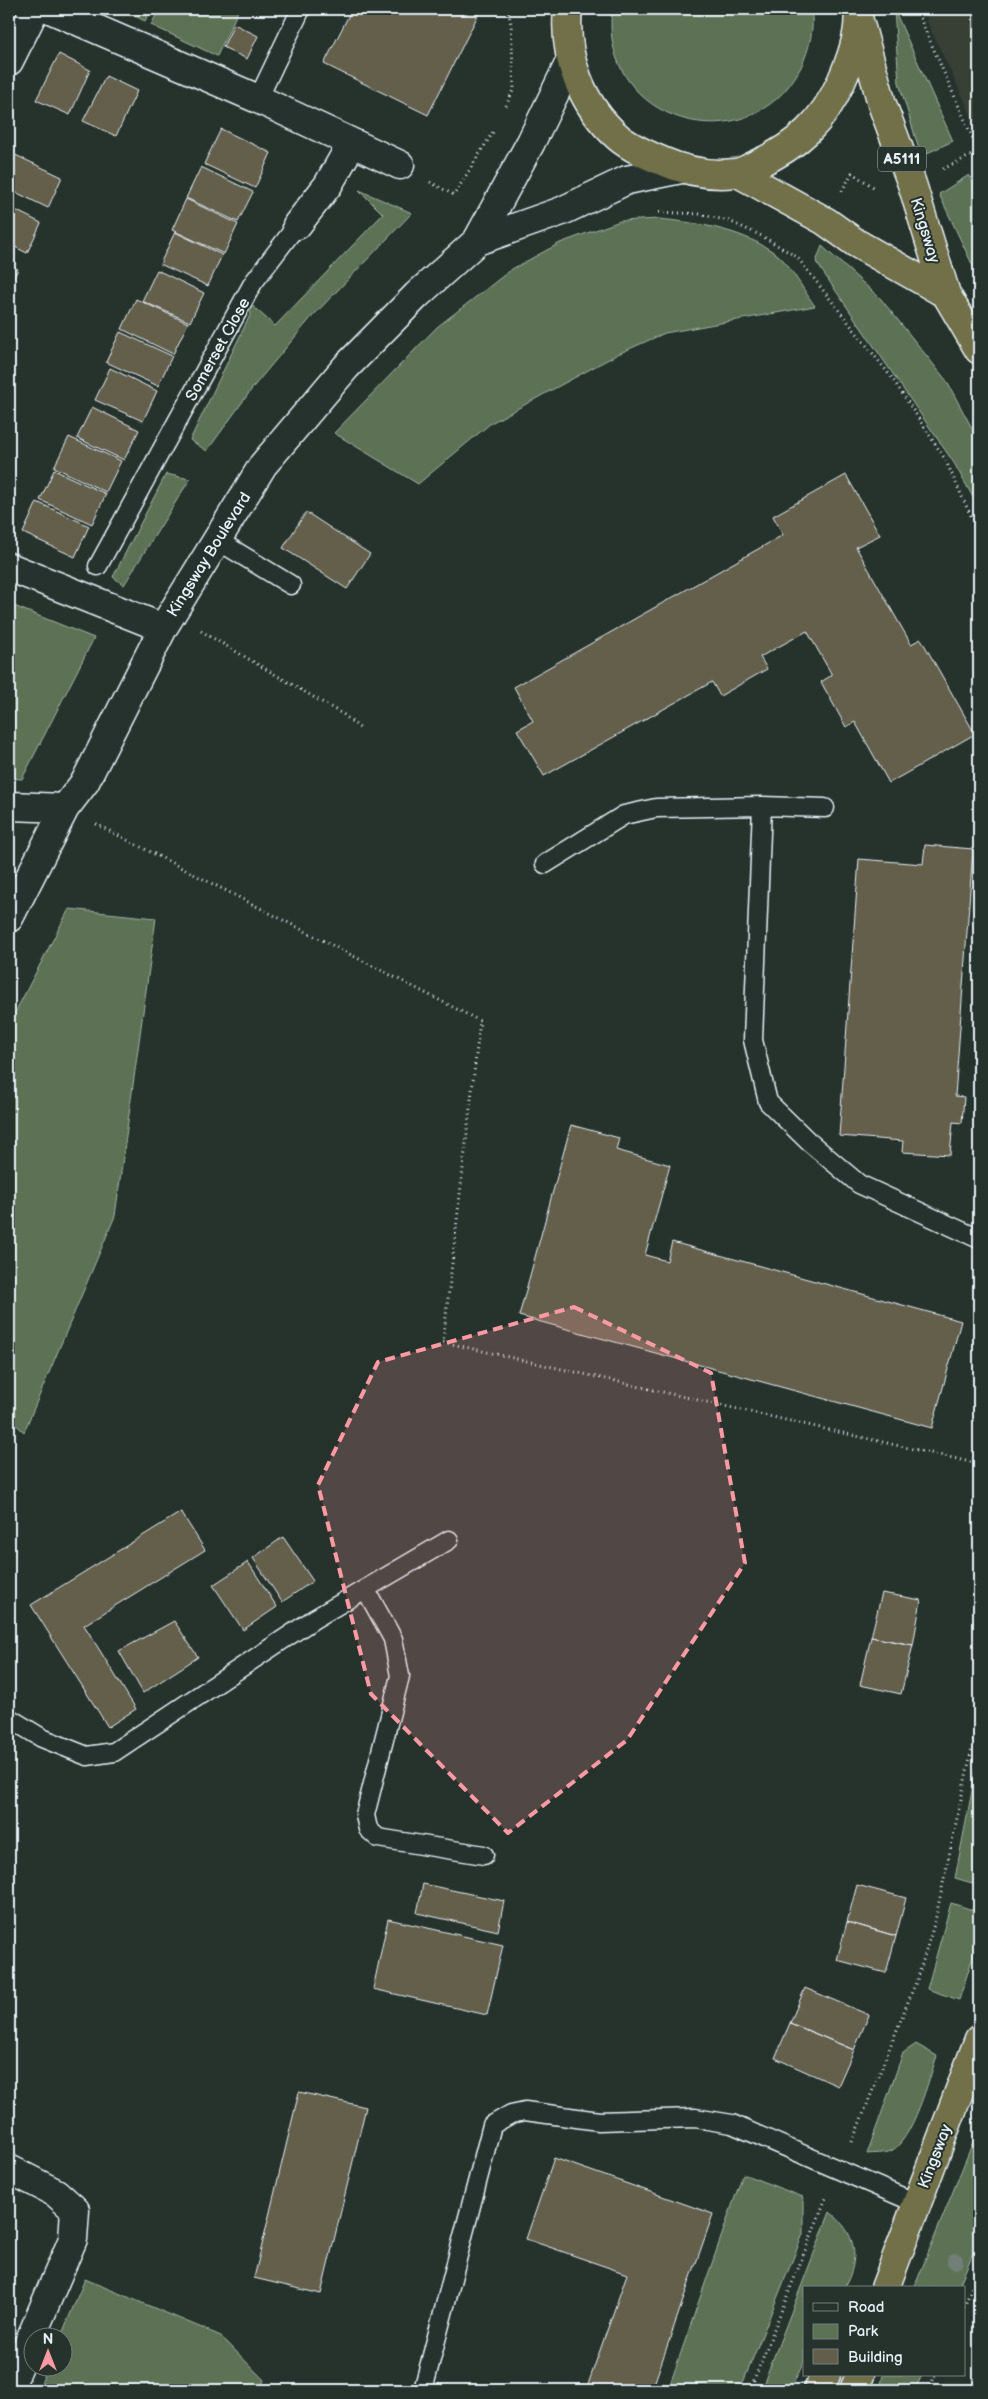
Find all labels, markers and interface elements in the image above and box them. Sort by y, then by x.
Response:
road number: A5111 [878,146,926,172]
street label: Kingsway [906,196,944,266]
street label: Somerset Close [182,294,255,405]
street label: Kingsway Boulevard [163,489,255,621]
street label: Kingsway [915,2121,957,2191]
legend [803,2286,966,2376]
text: Road [848,2298,884,2317]
text: Park [848,2322,879,2341]
north arrow [22,2326,72,2376]
text: N [43,2331,53,2348]
text: Building [848,2348,903,2367]

